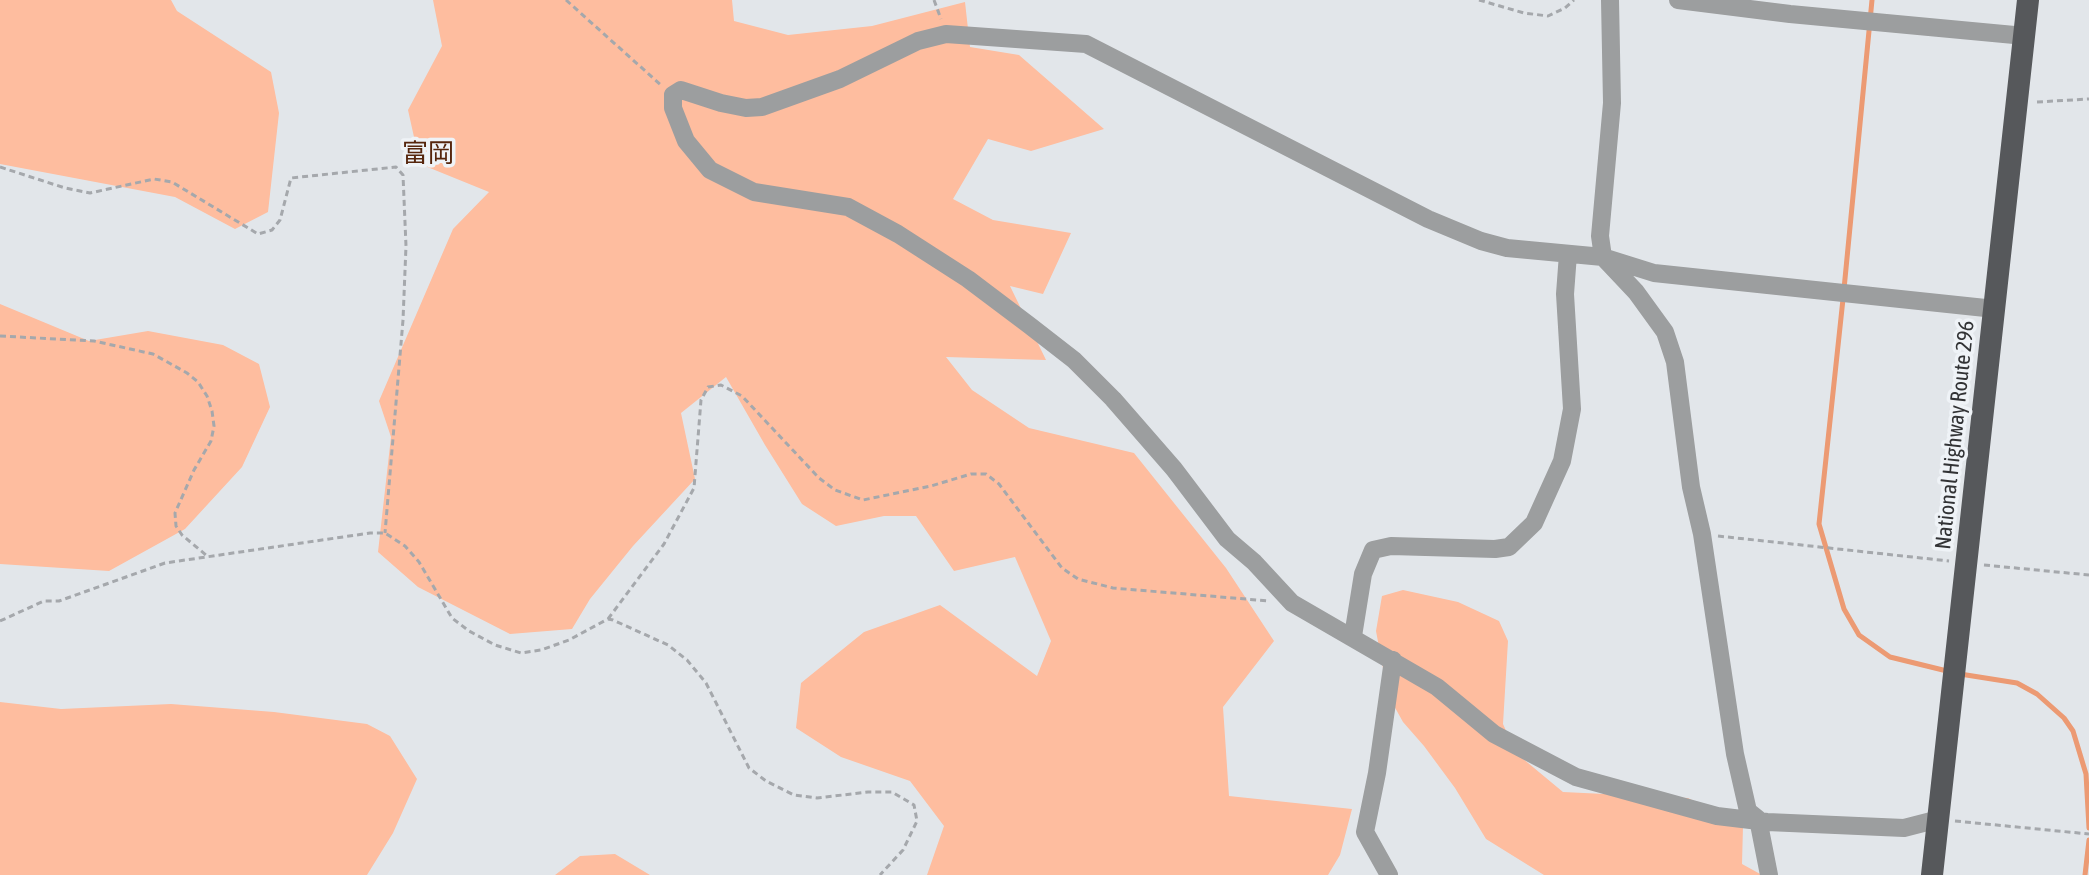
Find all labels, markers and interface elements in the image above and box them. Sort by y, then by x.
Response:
district label: 富岡 [402,138,454,170]
street label: National Highway Route 296 [1930,319,1980,551]

